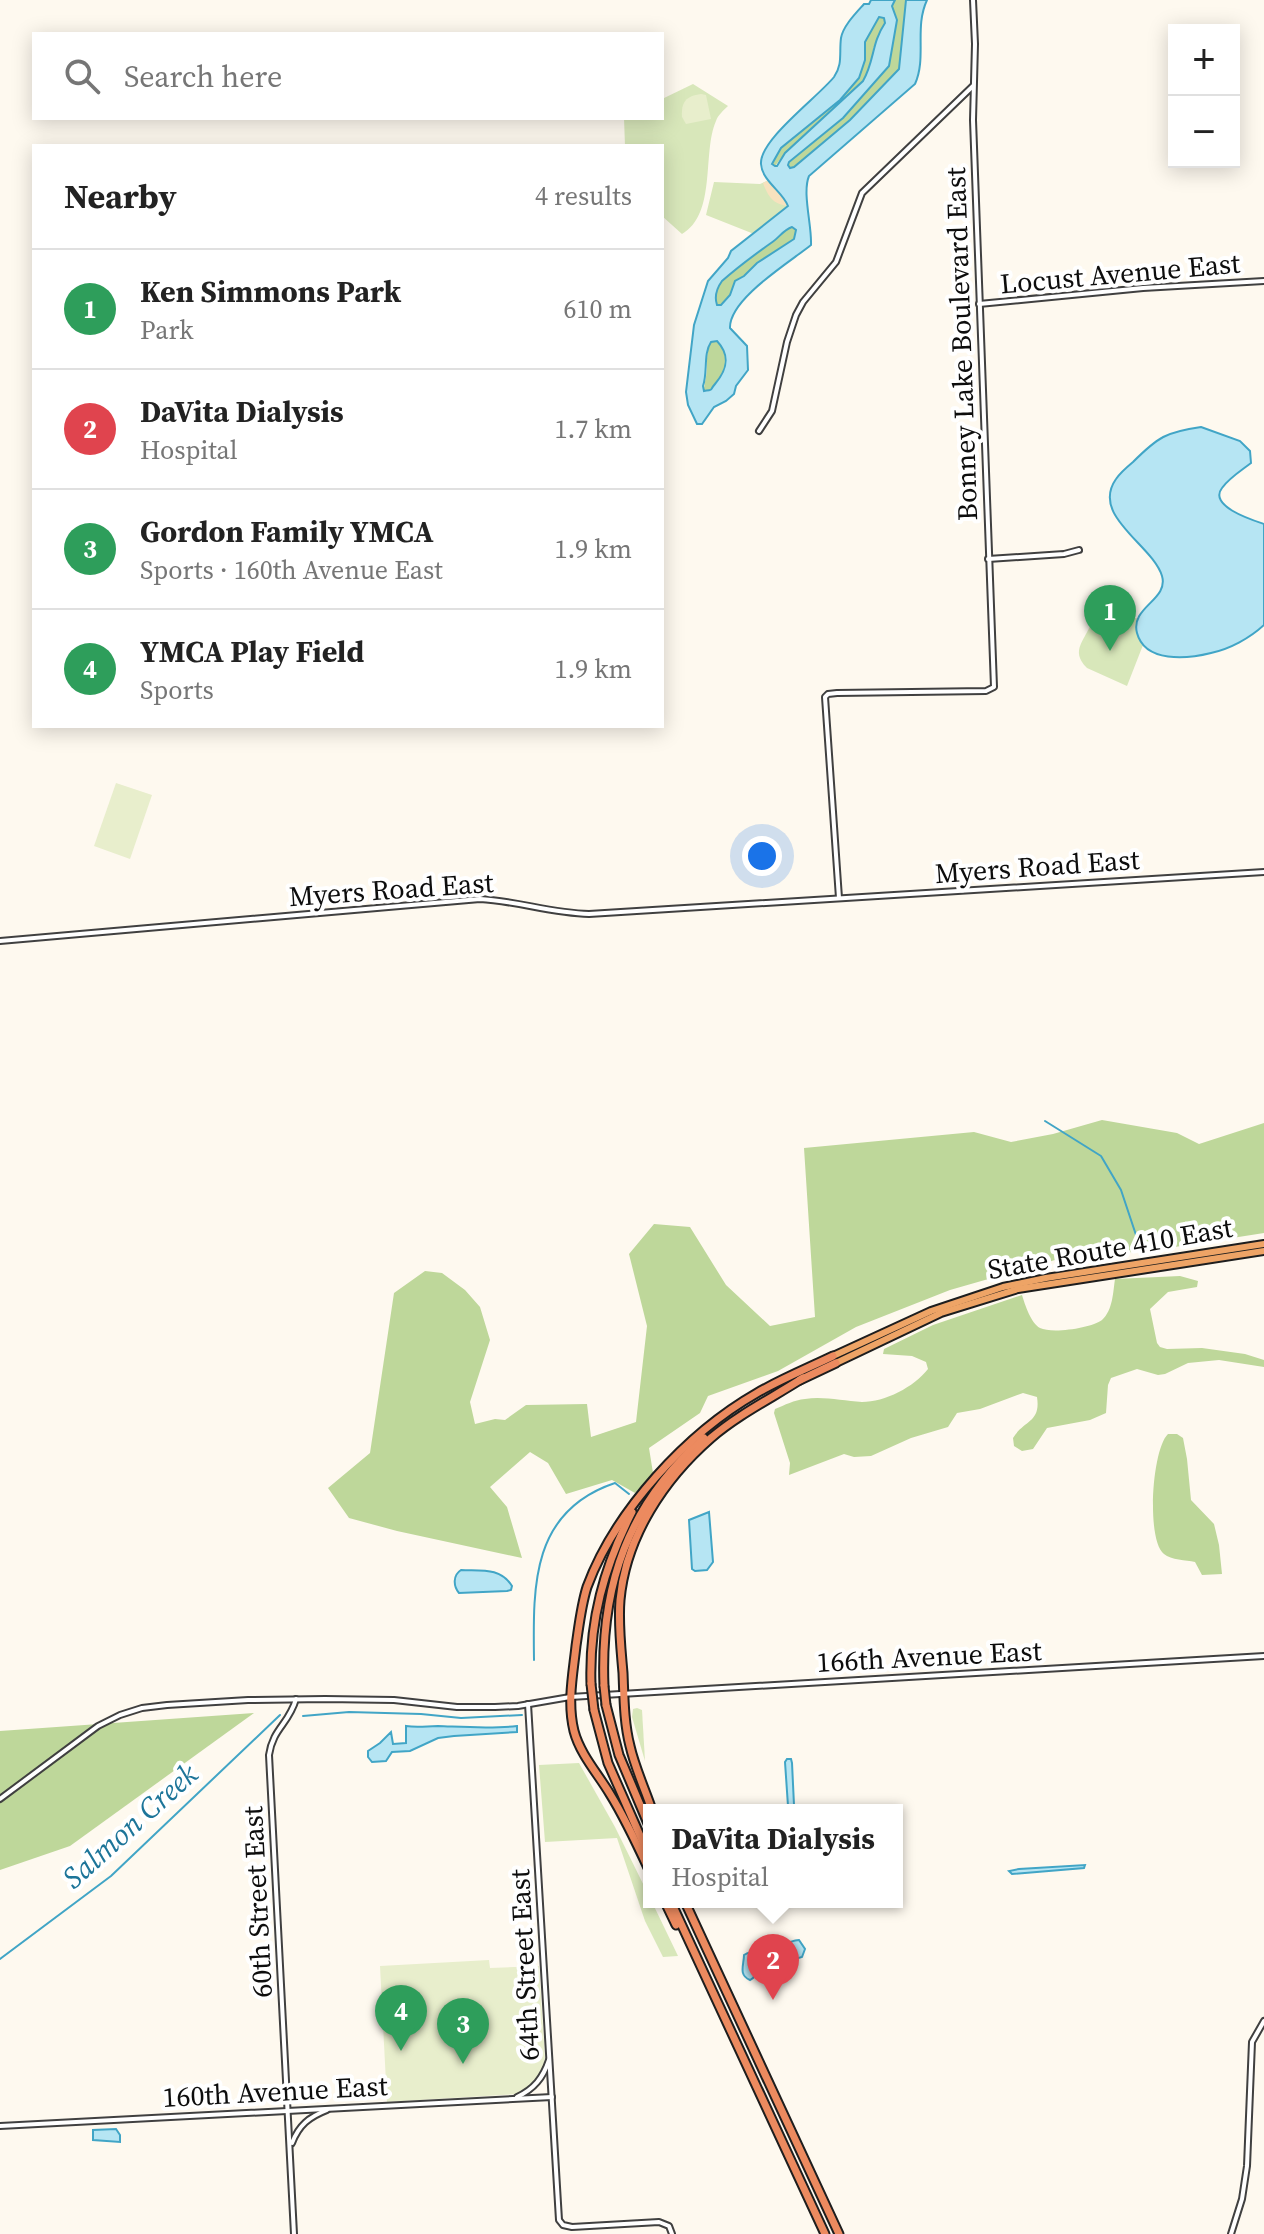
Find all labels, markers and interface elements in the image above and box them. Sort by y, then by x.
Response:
map controls [1168,24,1240,168]
button: + [1168,24,1240,96]
search box [32,32,664,120]
icon: search [60,54,104,98]
text: Search here [124,56,282,97]
button: − [1168,96,1240,168]
street label: Bonney Lake Boulevard East [936,166,986,521]
text: Nearby [64,173,177,219]
text: 4 results [535,178,632,214]
street label: Locust Avenue East [998,244,1242,302]
text: Ken Simmons Park [140,271,401,312]
text: 1 [83,291,97,327]
text: 610 m [564,291,632,327]
text: Park [140,312,193,348]
text: DaVita Dialysis [140,391,344,432]
text: 2 [83,411,97,447]
text: 1.7 km [554,411,632,447]
text: Hospital [140,432,238,468]
text: Gordon Family YMCA [140,511,434,552]
text: 3 [83,531,97,567]
text: 1.9 km [554,531,632,567]
text: Sports · 160th Avenue East [140,552,443,588]
pin: 1 [1084,585,1136,651]
text: YMCA Play Field [140,631,364,672]
text: 4 [83,651,97,687]
text: 1.9 km [554,651,632,687]
text: Sports [140,672,214,708]
your location [742,836,782,876]
street label: Myers Road East [933,840,1142,892]
street label: Myers Road East [287,863,496,915]
street label: State Route 410 East [985,1208,1236,1288]
street label: 166th Avenue East [816,1631,1043,1681]
water label: Salmon Creek [53,1753,207,1897]
street label: 60th Street East [233,1804,281,1999]
popup [643,1804,903,1908]
text: DaVita Dialysis [671,1818,875,1859]
text: Hospital [671,1859,769,1895]
street label: 64th Street East [500,1867,548,2062]
pin: 2 [747,1934,799,2000]
pin: 4 [375,1985,427,2051]
pin: 3 [437,1998,489,2064]
street label: 160th Avenue East [162,2066,389,2116]

